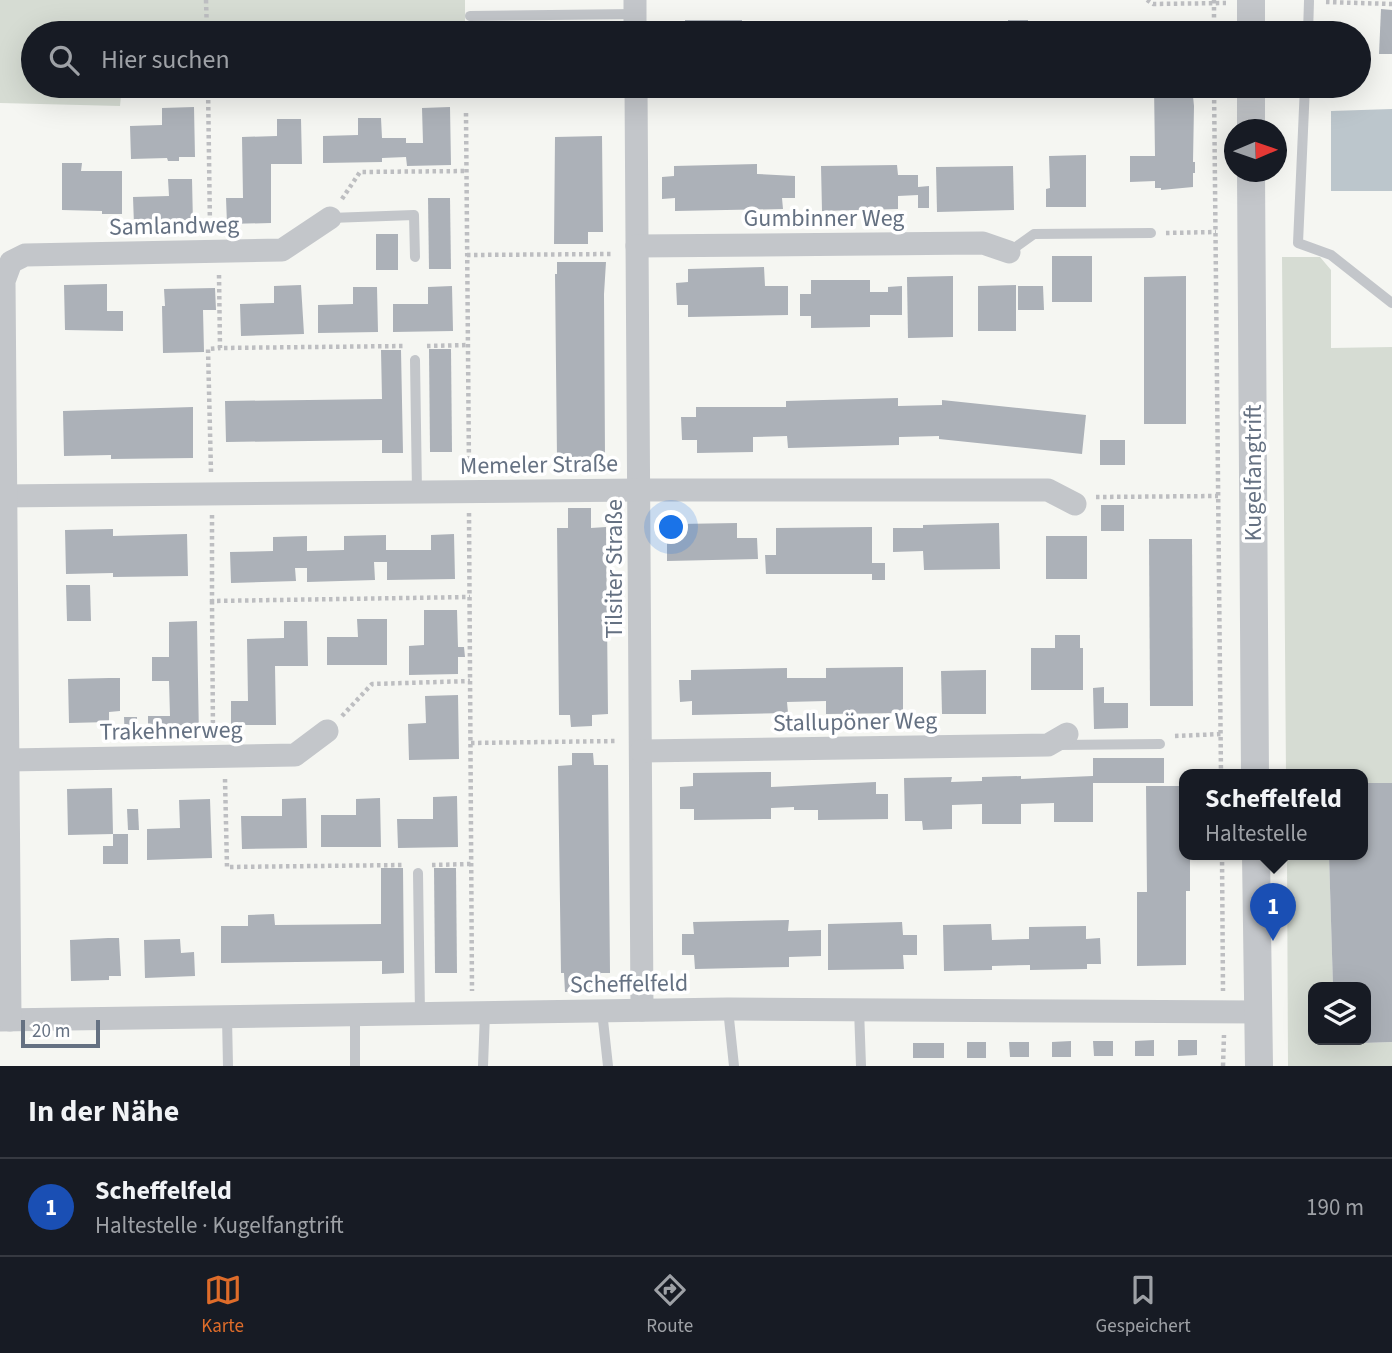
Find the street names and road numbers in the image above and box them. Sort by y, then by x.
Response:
street label: Gumbinner Weg [744,201,904,236]
street label: Samlandweg [109,207,239,245]
street label: Kugelfangtrift [1236,405,1271,541]
street label: Memeler Straße [460,446,618,484]
street label: Tilsiter Straße [597,499,632,639]
street label: Stallupöner Weg [773,703,937,741]
street label: Trakehnerweg [99,712,243,750]
street label: Scheffelfeld [569,965,689,1003]

